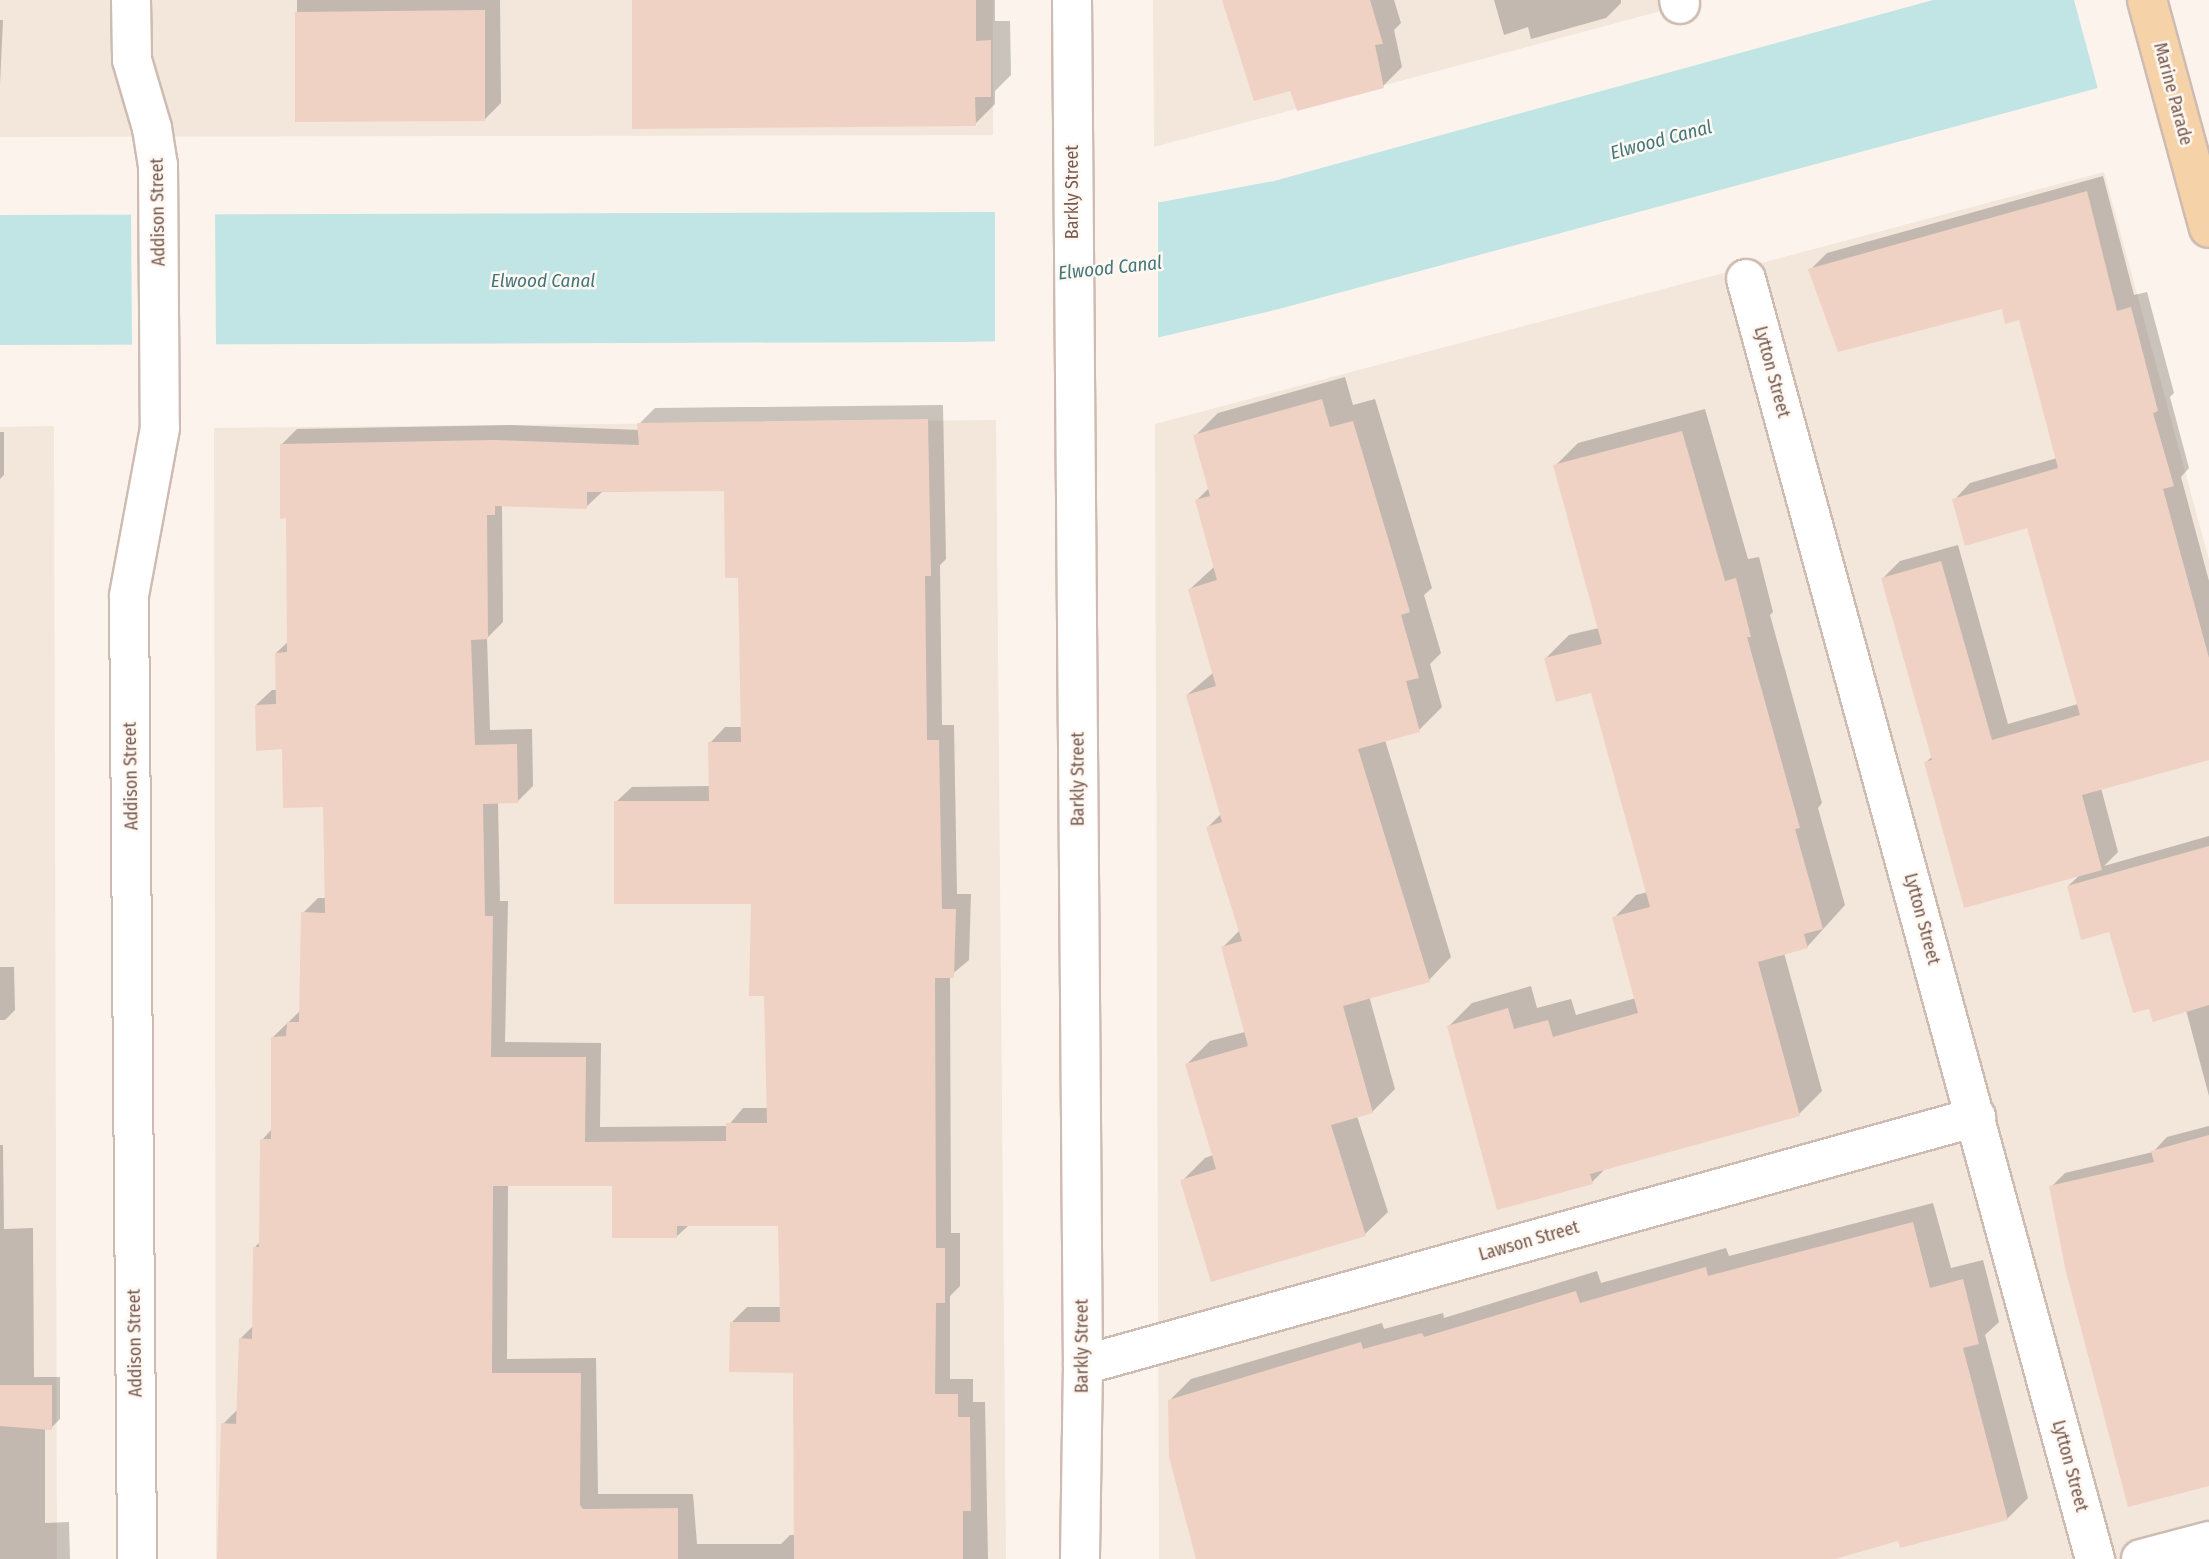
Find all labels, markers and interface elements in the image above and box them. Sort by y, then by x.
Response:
street label: Marine Parade [2149,40,2197,148]
water label: Elwood Canal [1608,115,1714,165]
street label: Barkly Street [1061,145,1083,239]
street label: Addison Street [146,158,170,266]
water label: Elwood Canal [1057,251,1163,285]
water label: Elwood Canal [491,270,595,292]
street label: Lytton Street [1749,324,1795,420]
street label: Addison Street [119,722,143,830]
street label: Barkly Street [1067,732,1089,826]
street label: Lytton Street [1899,871,1945,967]
street label: Lawson Street [1476,1216,1582,1266]
street label: Addison Street [123,1289,147,1397]
street label: Barkly Street [1071,1299,1093,1393]
street label: Lytton Street [2047,1418,2093,1514]

